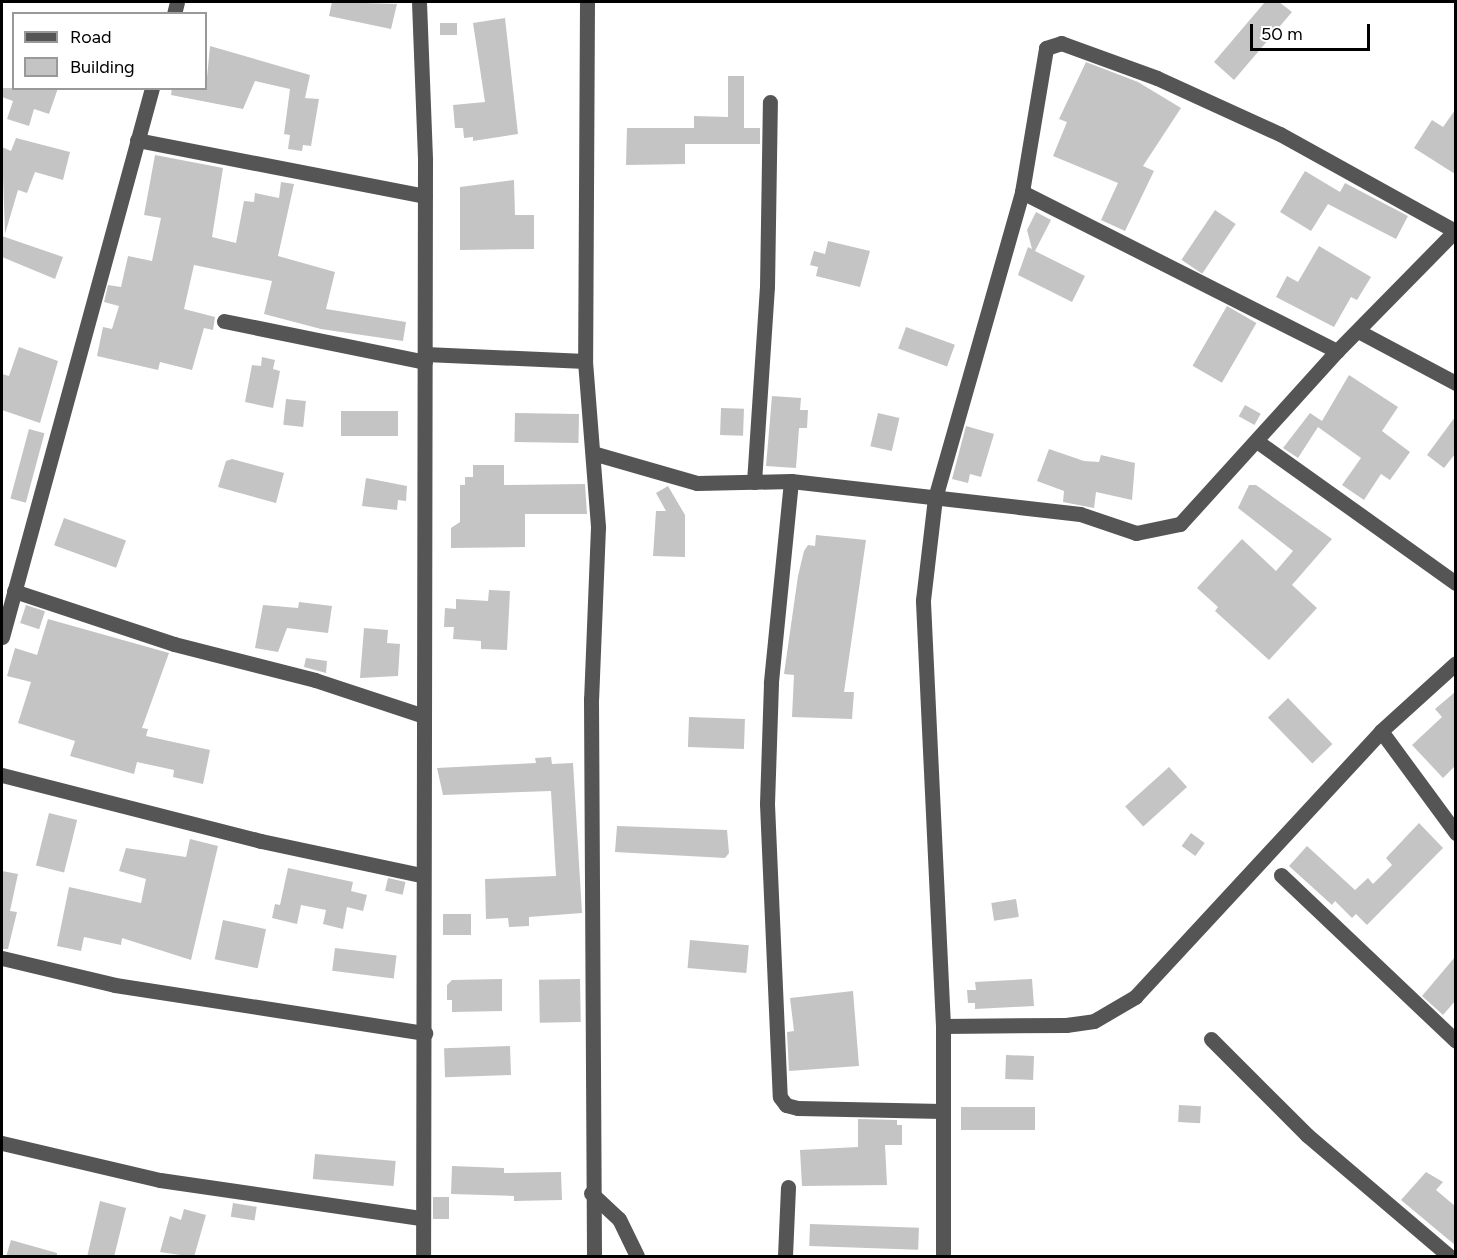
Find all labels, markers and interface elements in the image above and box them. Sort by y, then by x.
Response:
legend [12,12,207,90]
scale bar [1253,12,1373,50]
text: 50 m [1261,23,1303,45]
text: Road [70,26,111,48]
text: Building [70,56,135,78]

